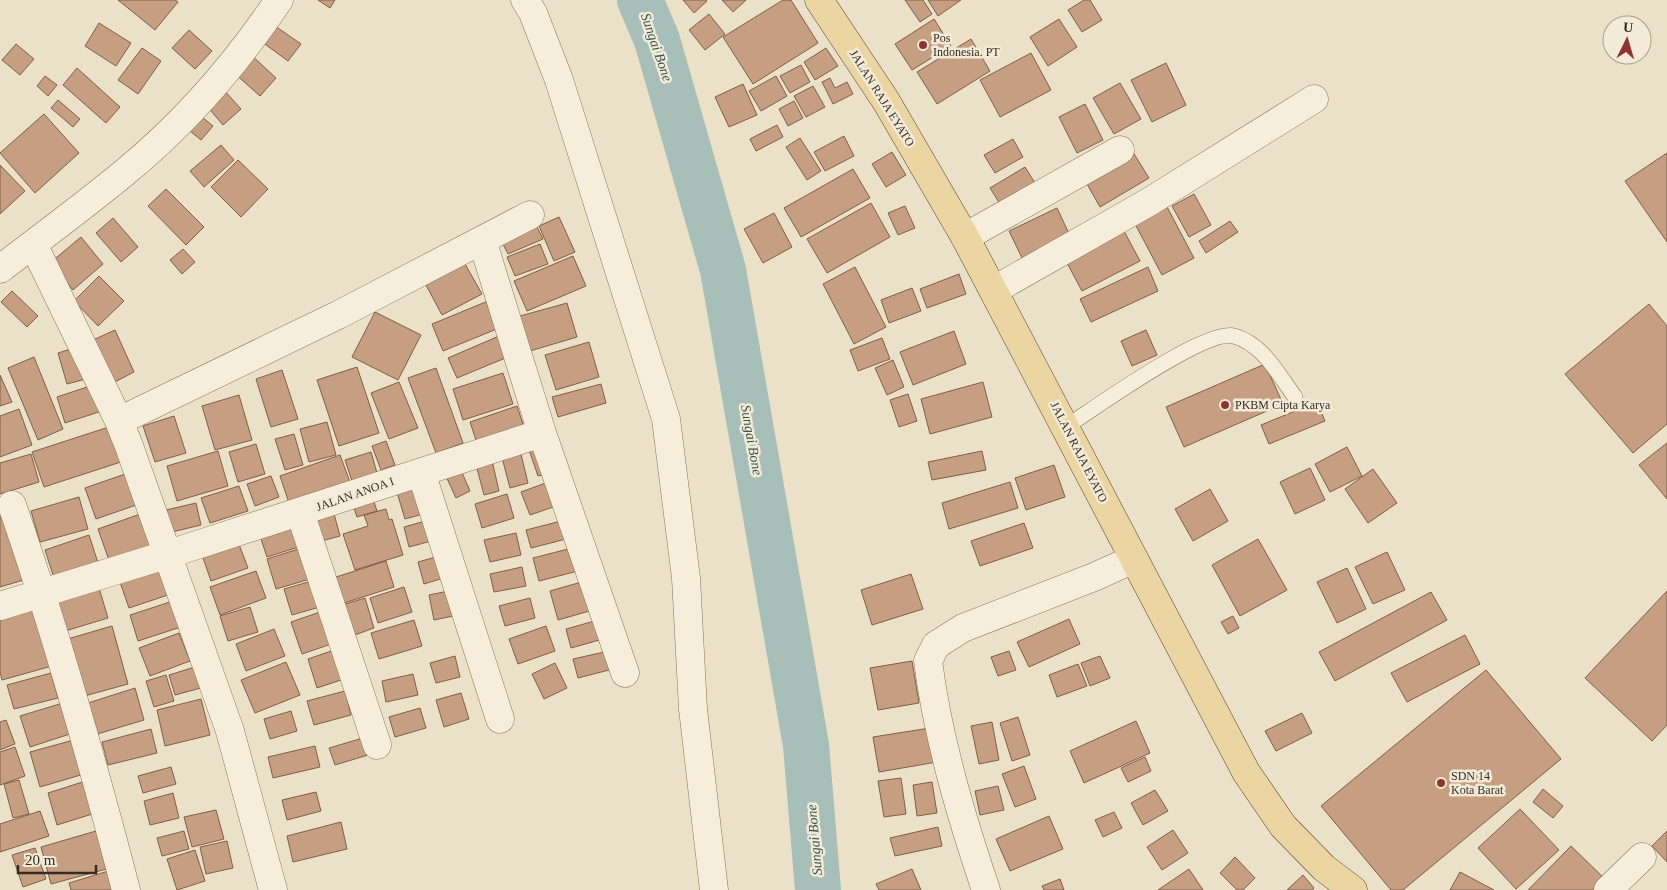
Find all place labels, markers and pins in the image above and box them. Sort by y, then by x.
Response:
place label: Pos Indonesia. PT [933,31,1000,59]
marker: Pos Indonesia. PT [917,39,929,51]
place label: PKBM Cipta Karya [1235,398,1331,412]
marker: PKBM Cipta Karya [1219,399,1231,411]
place label: SDN 14 Kota Barat [1451,769,1504,797]
marker: SDN 14 Kota Barat [1435,777,1447,789]

